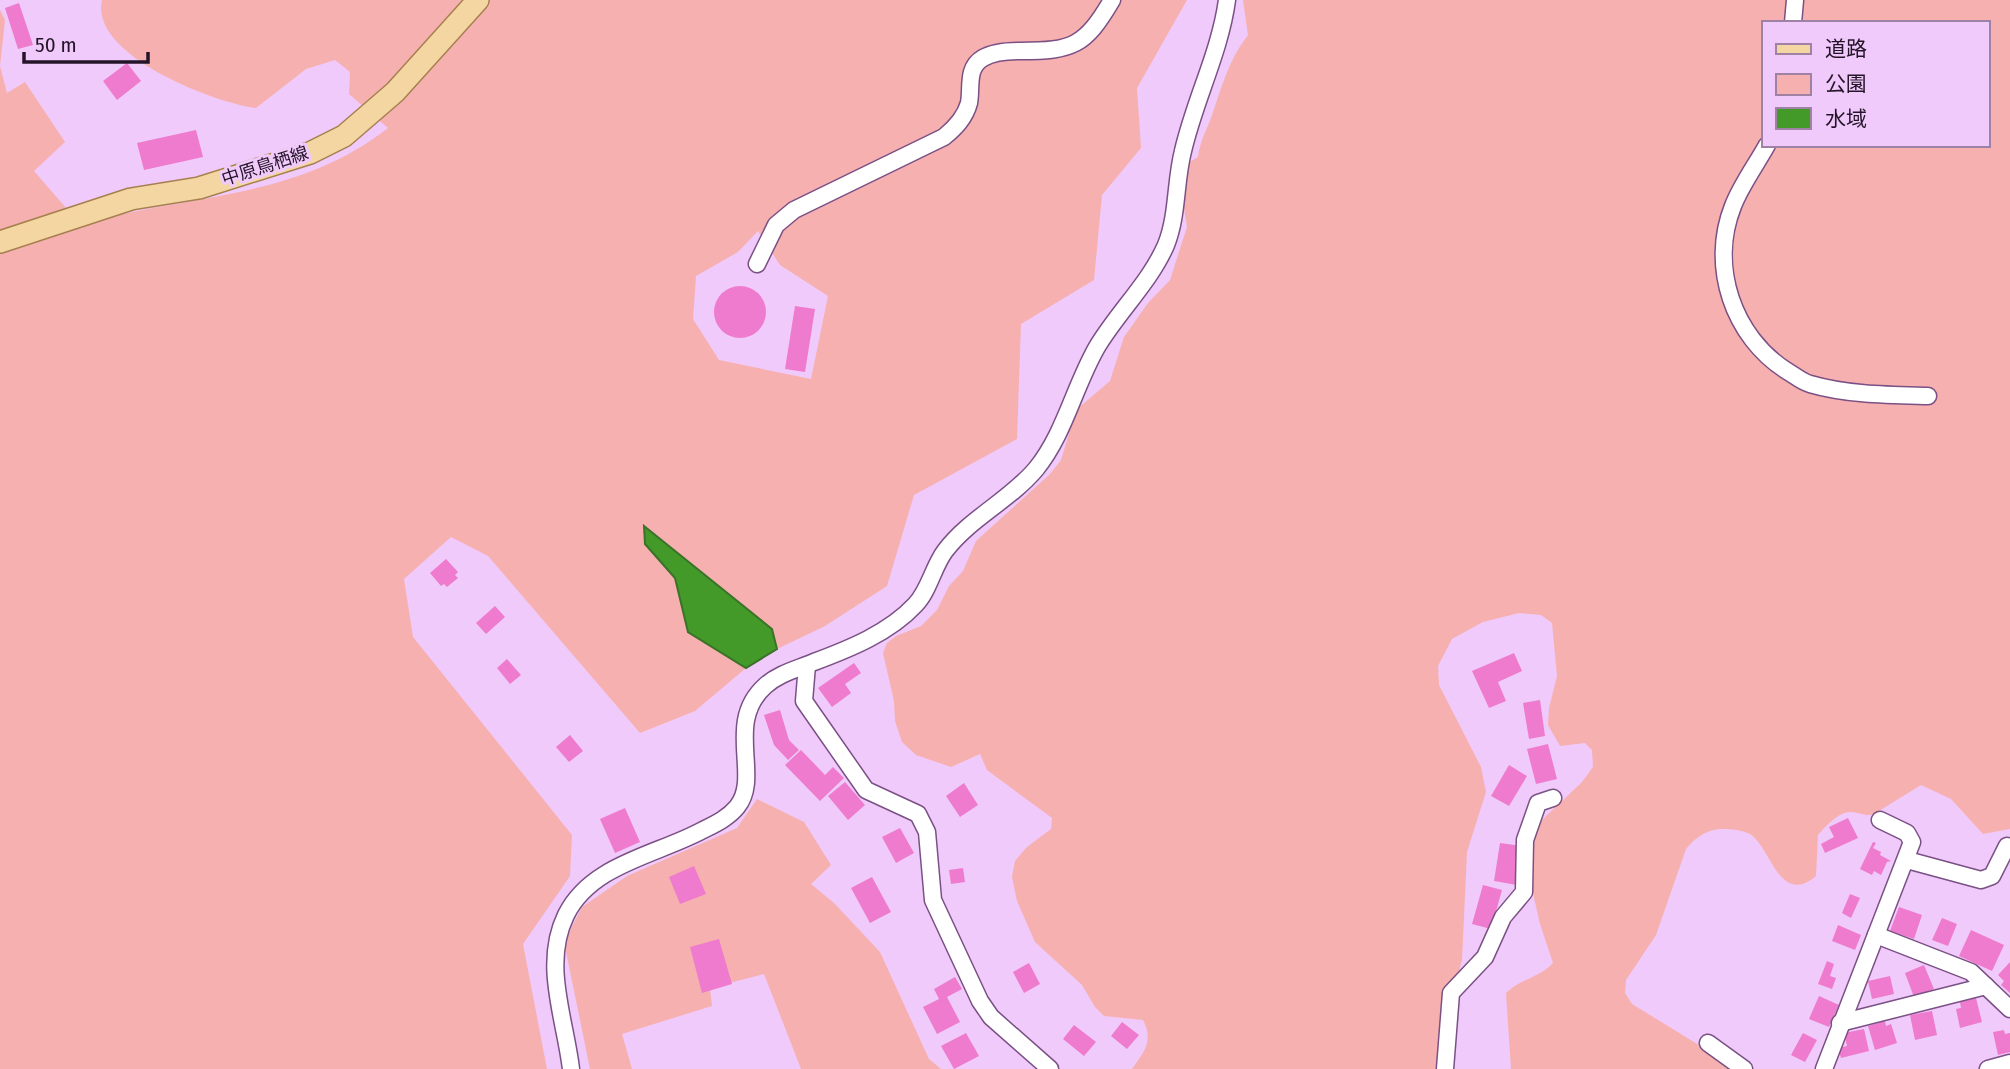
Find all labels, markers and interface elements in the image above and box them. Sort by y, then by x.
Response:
scale bar [24,21,149,65]
legend [1762,21,1989,147]
text: 50 m [35,32,77,58]
text: 道路 [1825,36,1867,62]
text: 公園 [1825,71,1867,97]
text: 水域 [1825,106,1867,132]
street label: 中原鳥栖線 [219,142,311,190]

